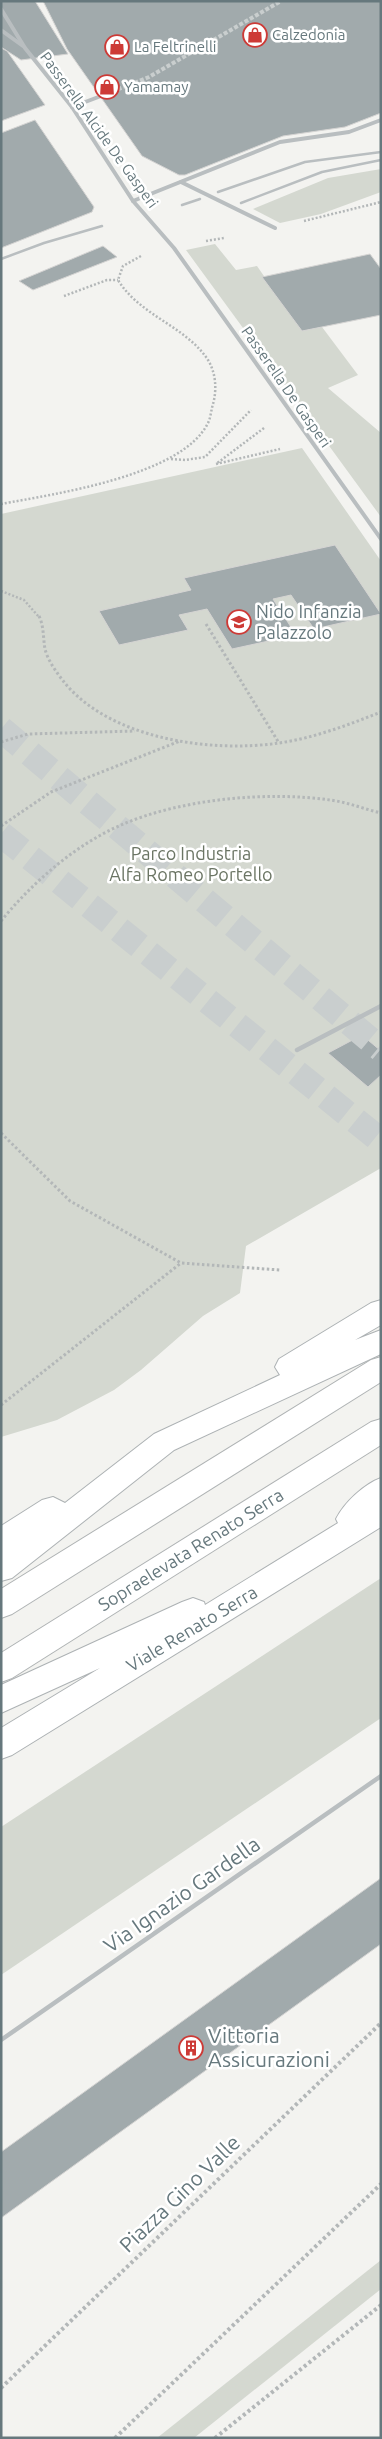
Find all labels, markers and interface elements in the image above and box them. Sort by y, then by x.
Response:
shop icon: Calzedonia [242,22,268,48]
place label: Calzedonia [272,26,345,43]
shop icon: La Feltrinelli [104,34,130,60]
place label: La Feltrinelli [134,38,216,55]
street label: Passerella Alcide De Gasperi [37,48,162,211]
shop icon: Yamamay [94,74,120,100]
place label: Yamamay [124,78,188,95]
street label: Passerella De Gasperi [238,323,335,450]
place label: Nido Infanzia Palazzolo [256,601,362,642]
school or university icon: Nido Infanzia Palazzolo [226,609,252,635]
park label: Parco Industria Alfa Romeo Portello [109,843,273,884]
street label: Sopraelevata Renato Serra [94,1484,287,1614]
street label: Viale Renato Serra [122,1581,260,1675]
street label: Via Ignazio Gardella [99,1831,264,1957]
place label: Vittoria Assicurazioni [208,2023,330,2071]
building icon: Vittoria Assicurazioni [178,2035,204,2061]
street label: Piazza Gino Valle [114,2130,244,2257]

